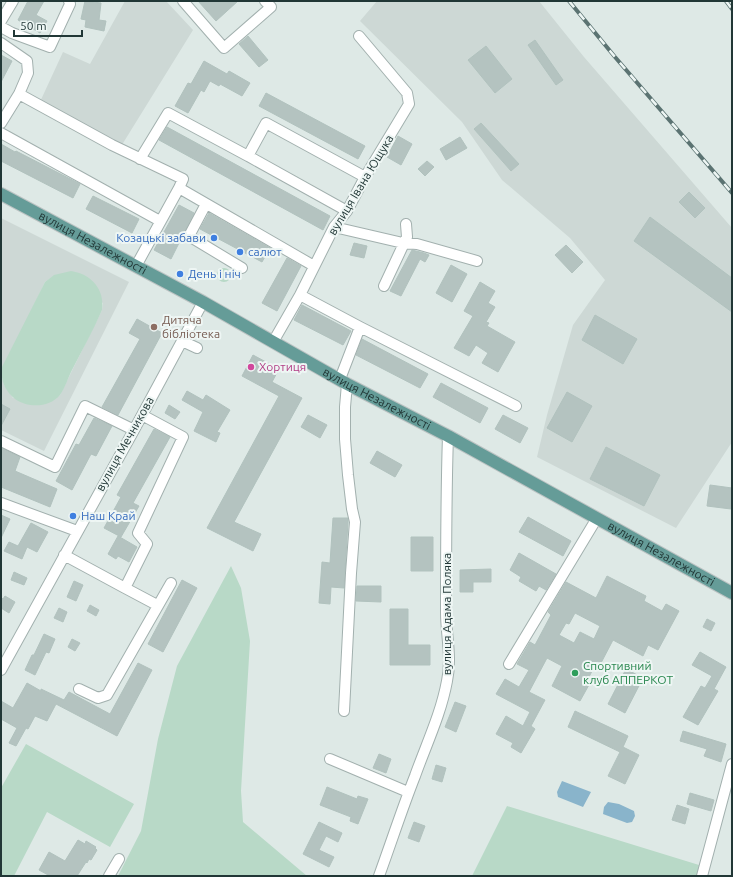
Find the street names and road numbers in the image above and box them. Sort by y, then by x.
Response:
street label: вулиця Івана Ющука [325,132,396,237]
street label: вулиця Незалежності [37,209,149,277]
street label: вулиця Незалежності [321,365,433,432]
street label: вулиця Мечникова [93,394,156,493]
street label: вулиця Незалежності [606,519,717,588]
street label: вулиця Адама Поляка [440,553,453,675]

